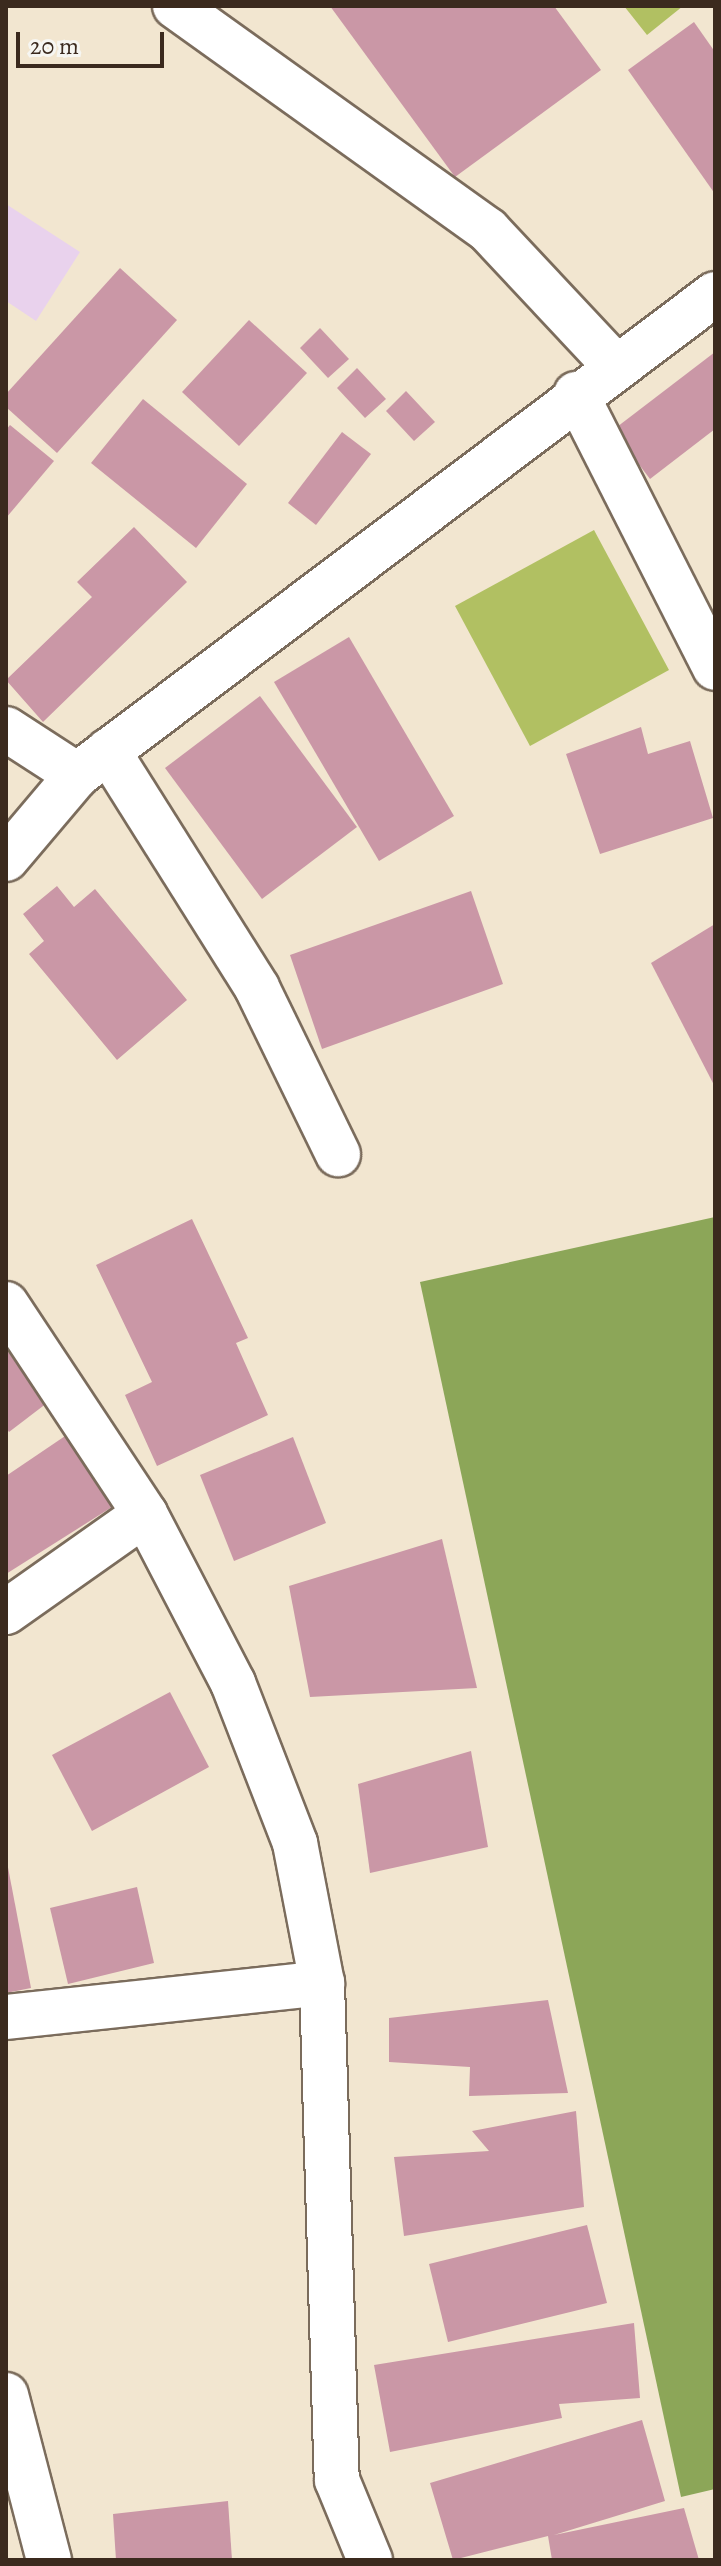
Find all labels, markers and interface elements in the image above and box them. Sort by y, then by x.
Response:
scale bar [20,16,168,66]
text: 20 m [30,30,79,62]

